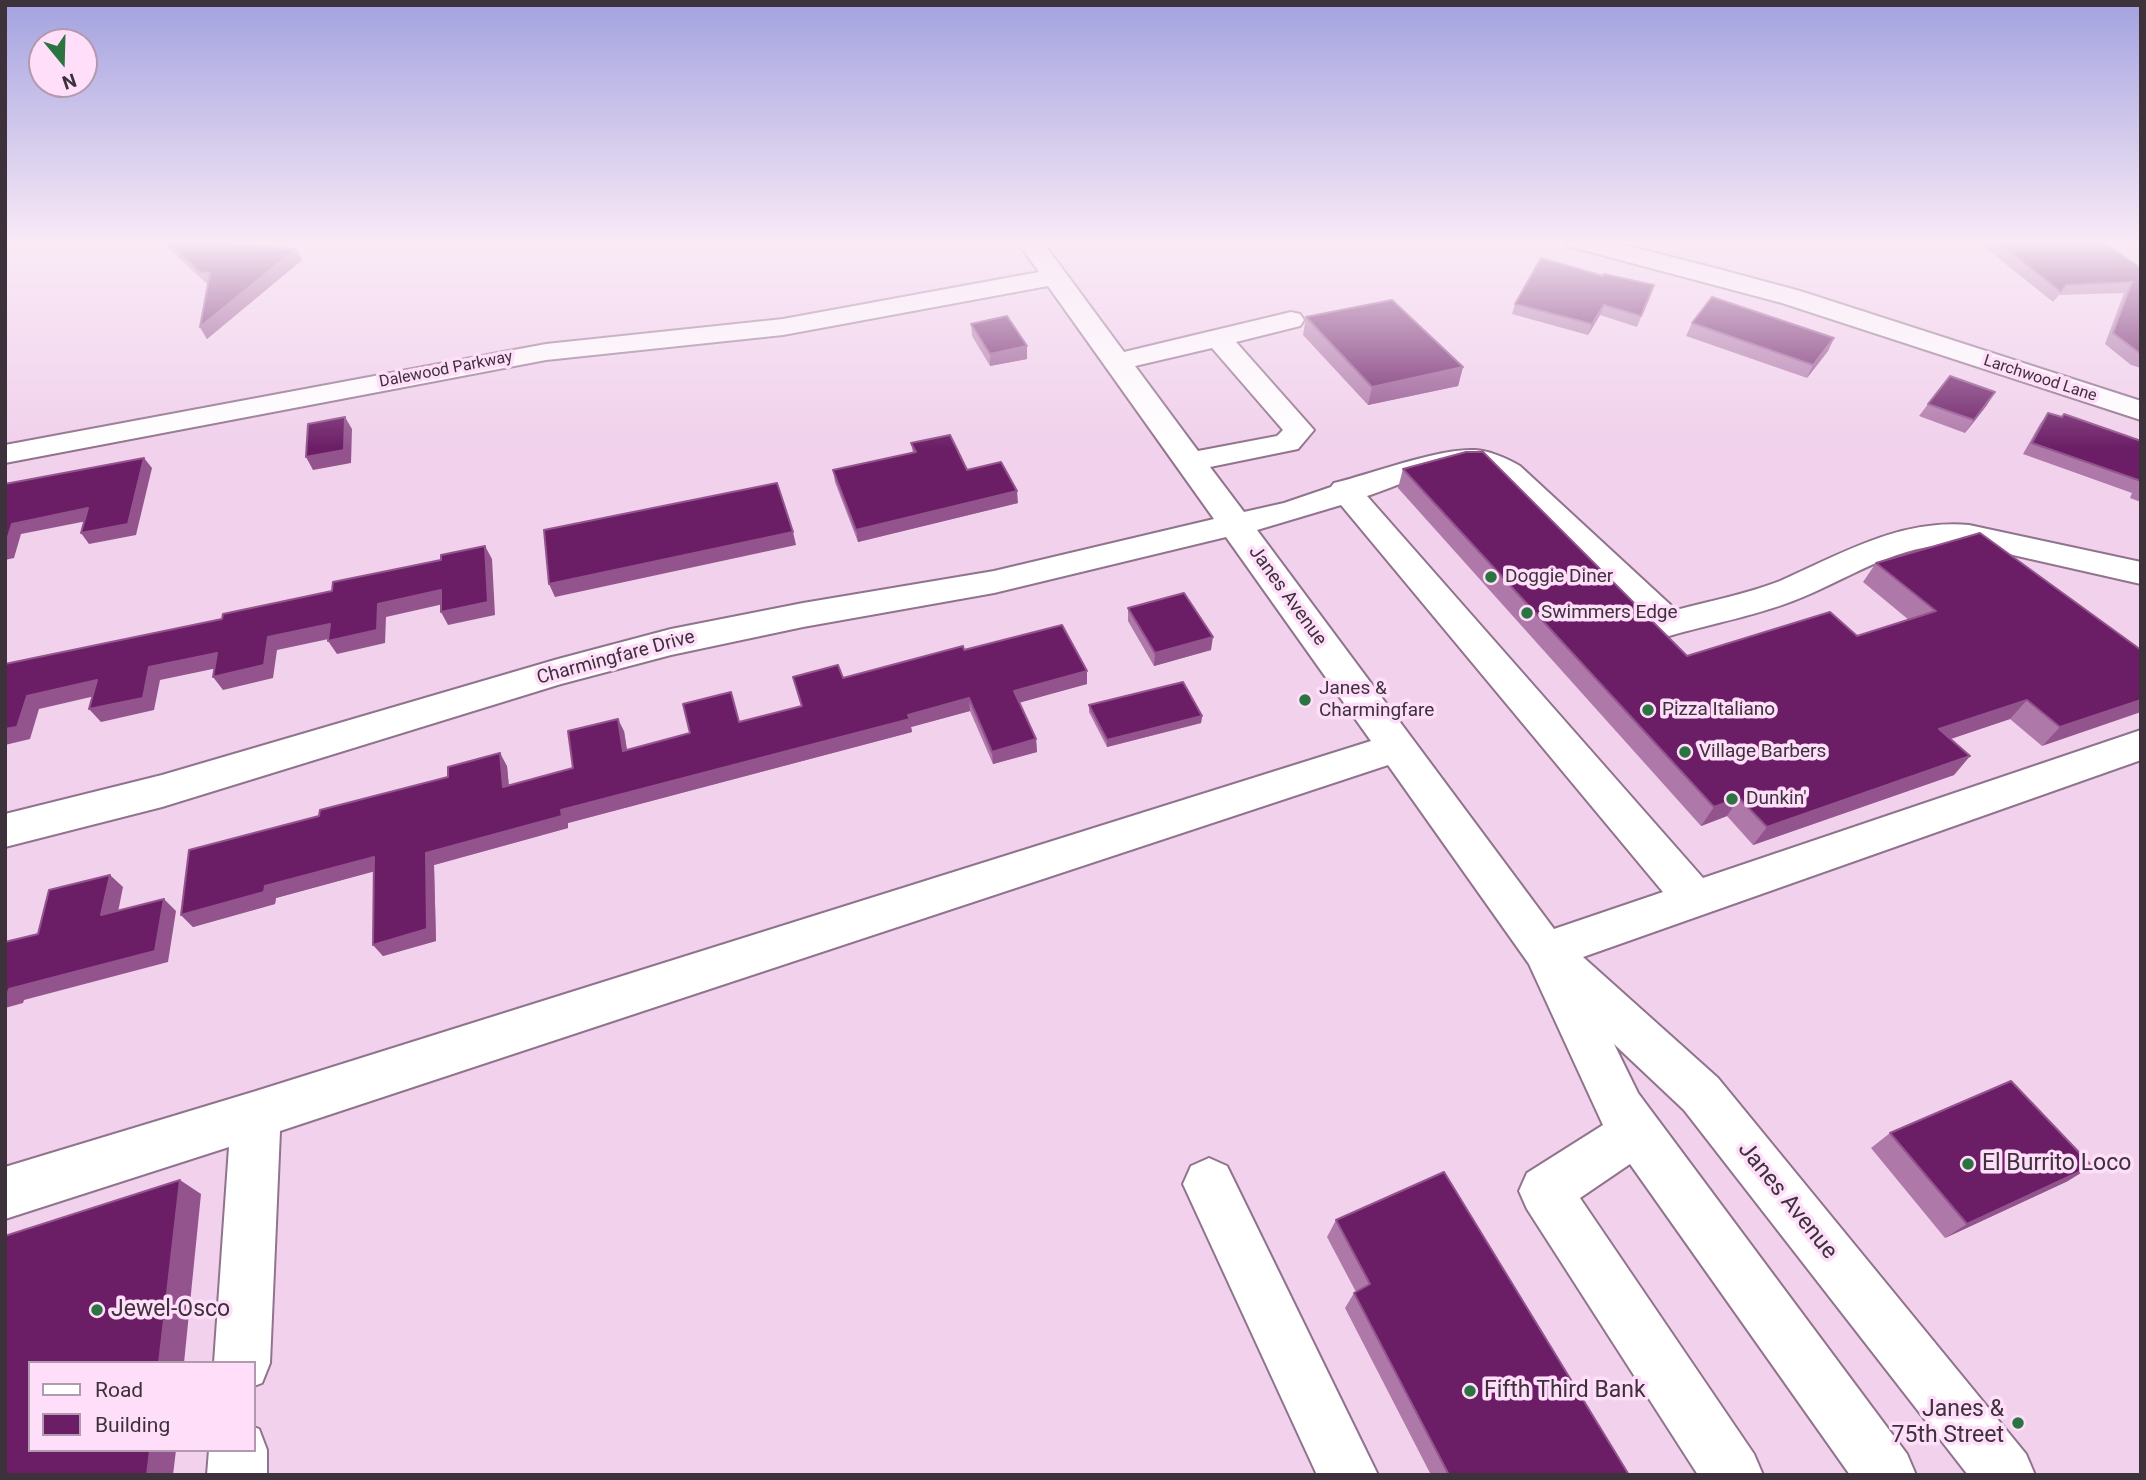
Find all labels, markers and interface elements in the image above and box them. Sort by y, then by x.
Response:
north arrow [28,28,98,98]
text: N [59,68,79,94]
street label: Dalewood Parkway [378,348,514,392]
street label: Larchwood Lane [1981,352,2099,406]
street label: Janes Avenue [1243,542,1331,650]
place label: Doggie Diner [1505,566,1613,588]
marker: Doggie Diner [1483,569,1499,585]
place label: Swimmers Edge [1541,602,1678,624]
marker: Swimmers Edge [1519,605,1535,621]
street label: Charmingfare Drive [534,626,698,690]
place label: Janes & Charmingfare [1319,678,1434,722]
marker: Janes & Charmingfare [1297,692,1313,708]
place label: Pizza Italiano [1662,699,1775,721]
marker: Pizza Italiano [1640,702,1656,718]
place label: Village Barbers [1699,741,1826,763]
marker: Village Barbers [1677,744,1693,760]
place label: Dunkin' [1746,788,1807,810]
marker: Dunkin' [1724,791,1740,807]
street label: Janes Avenue [1731,1137,1843,1265]
place label: El Burrito Loco [1982,1150,2131,1178]
marker: El Burrito Loco [1960,1156,1976,1172]
place label: Jewel-Osco [111,1296,230,1324]
marker: Jewel-Osco [89,1302,105,1318]
legend [28,1361,256,1452]
place label: Fifth Third Bank [1484,1377,1646,1405]
text: Road [95,1378,143,1402]
marker: Fifth Third Bank [1462,1383,1478,1399]
place label: Janes & 75th Street [1892,1396,2004,1450]
text: Building [95,1413,170,1437]
marker: Janes & 75th Street [2010,1415,2026,1431]

